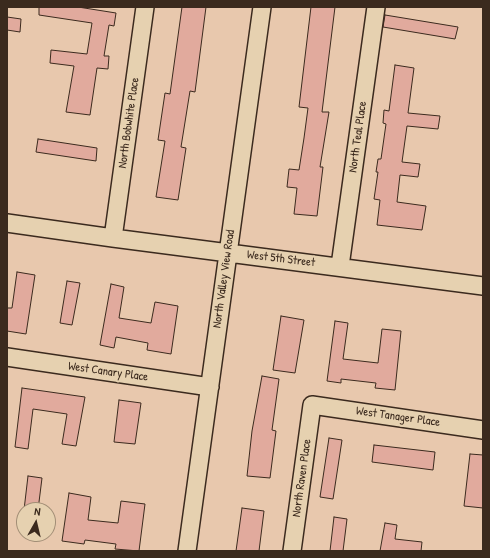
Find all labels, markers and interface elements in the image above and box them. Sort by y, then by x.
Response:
street label: North Bobwhite Place [115,77,143,169]
street label: North Teal Place [346,100,370,174]
street label: North Valley View Road [210,229,238,329]
street label: West 5th Street [246,248,316,270]
street label: West Canary Place [67,359,149,385]
street label: West Tanager Place [355,404,441,430]
street label: North Raven Place [289,438,315,518]
north arrow [16,502,56,542]
text: N [34,504,41,518]

